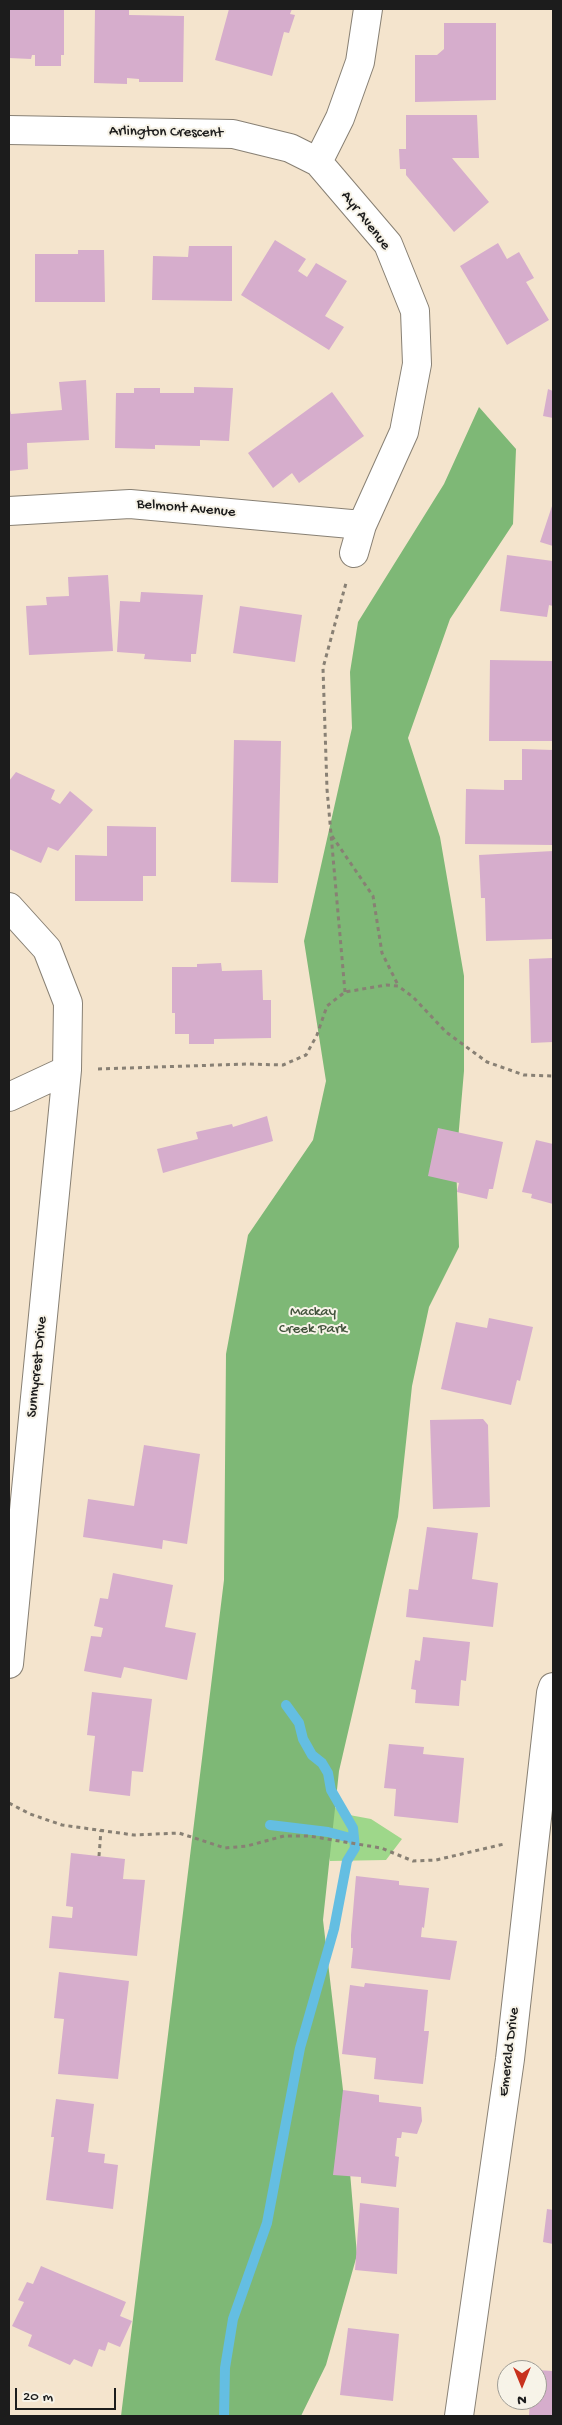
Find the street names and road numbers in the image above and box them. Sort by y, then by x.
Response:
street label: Arlington Crescent [109,123,223,143]
street label: Ayr Avenue [336,188,394,254]
street label: Belmont Avenue [136,496,236,522]
street label: Sunnycrest Drive [24,1316,52,1418]
street label: Emerald Drive [496,2006,524,2098]

